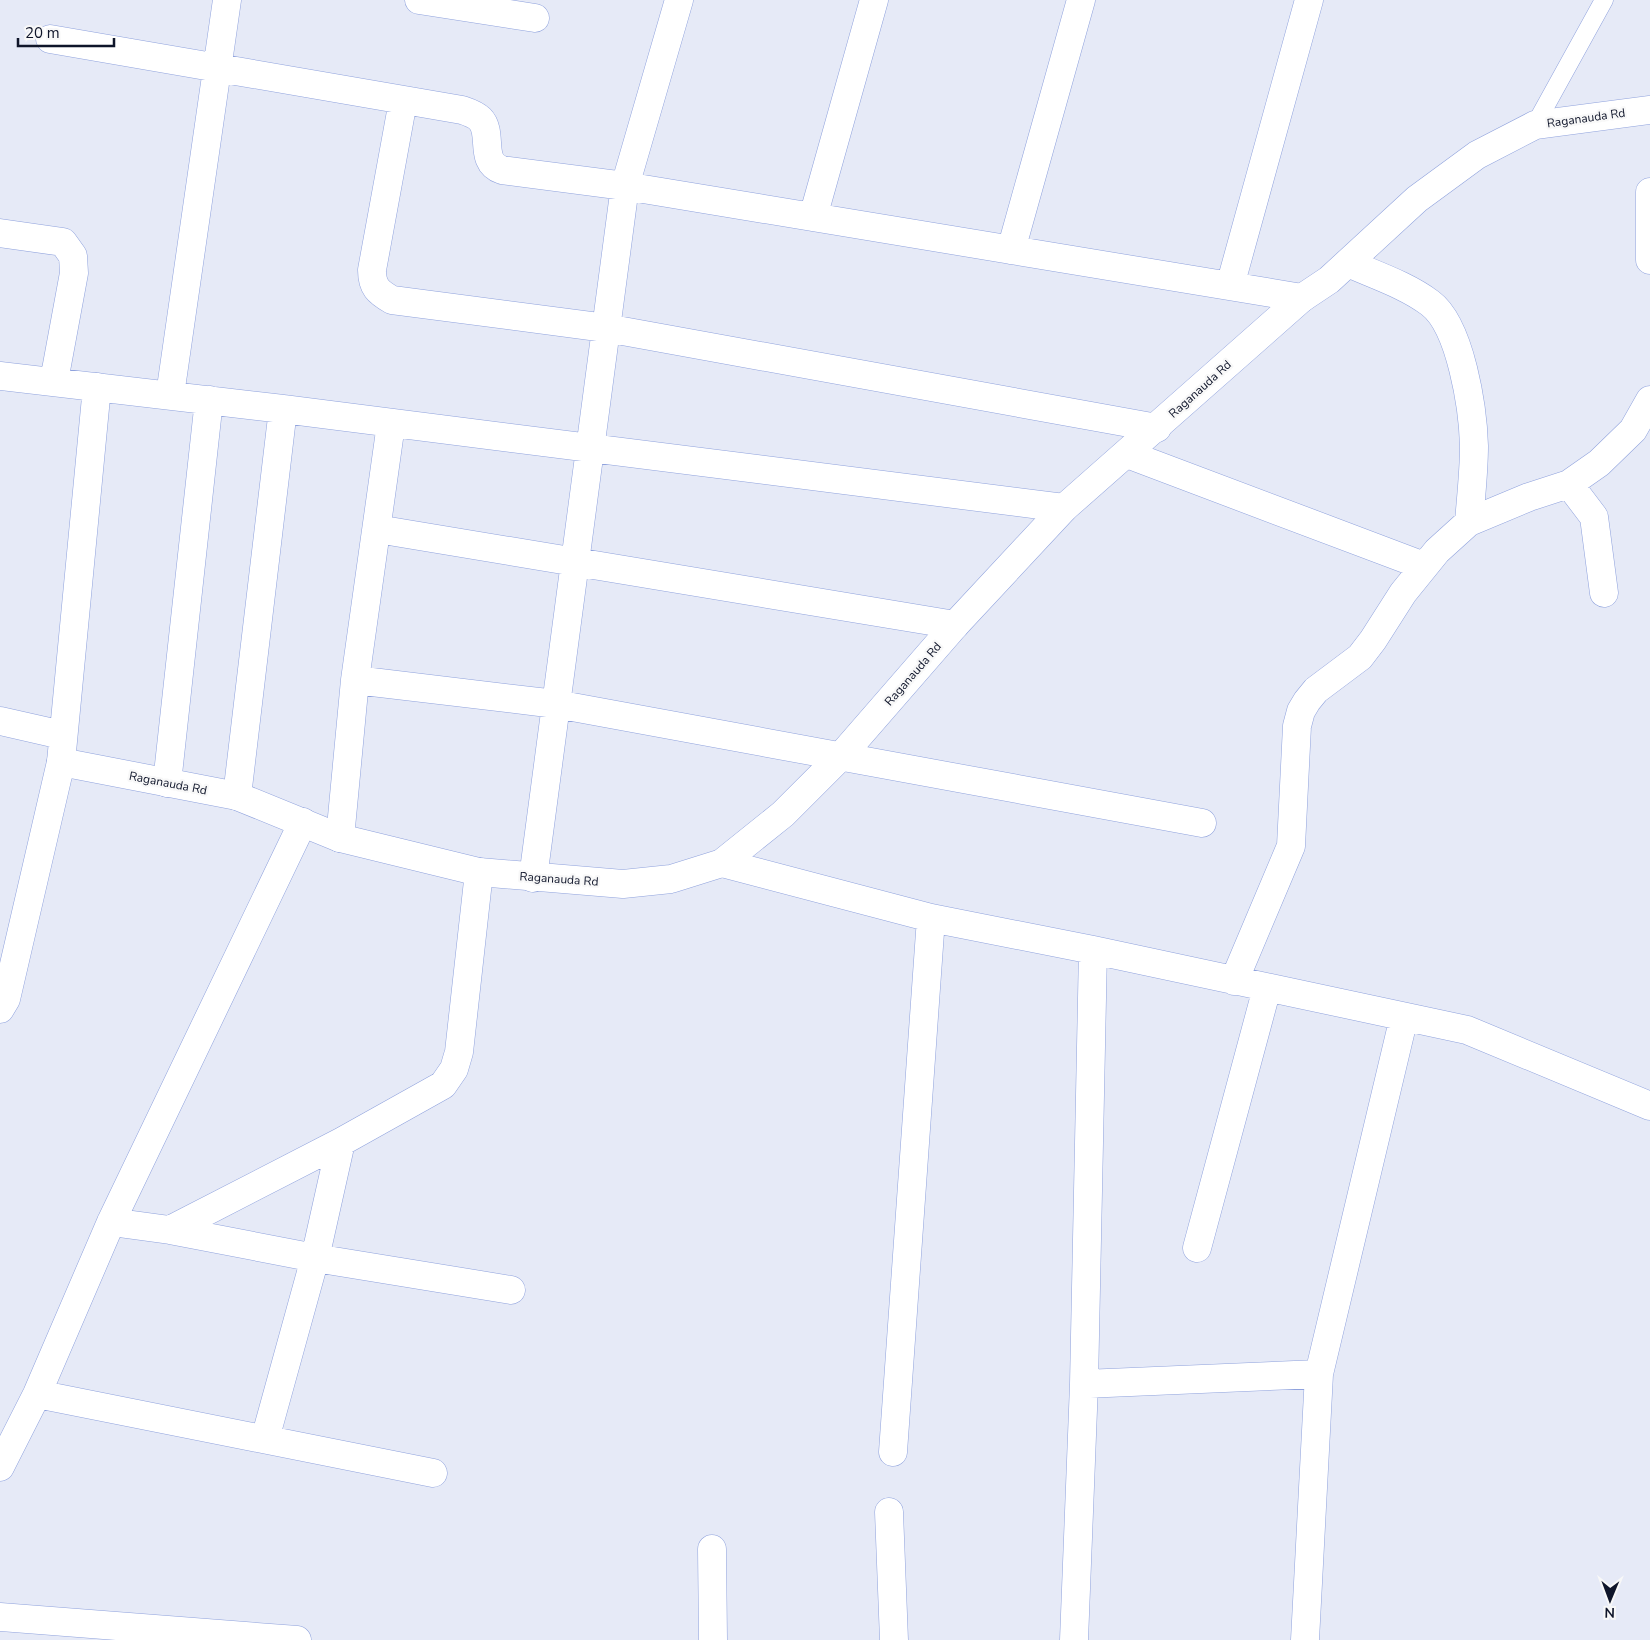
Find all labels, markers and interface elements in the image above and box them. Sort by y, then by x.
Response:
scale bar [18,15,114,47]
text: 20 m [25,23,60,43]
street label: Raganauda Rd [1546,105,1626,131]
street label: Raganauda Rd [1165,357,1235,421]
street label: Raganauda Rd [881,639,945,709]
street label: Raganauda Rd [128,768,208,798]
street label: Raganauda Rd [519,868,599,890]
north arrow [1585,1575,1635,1625]
text: N [1604,1603,1615,1622]

